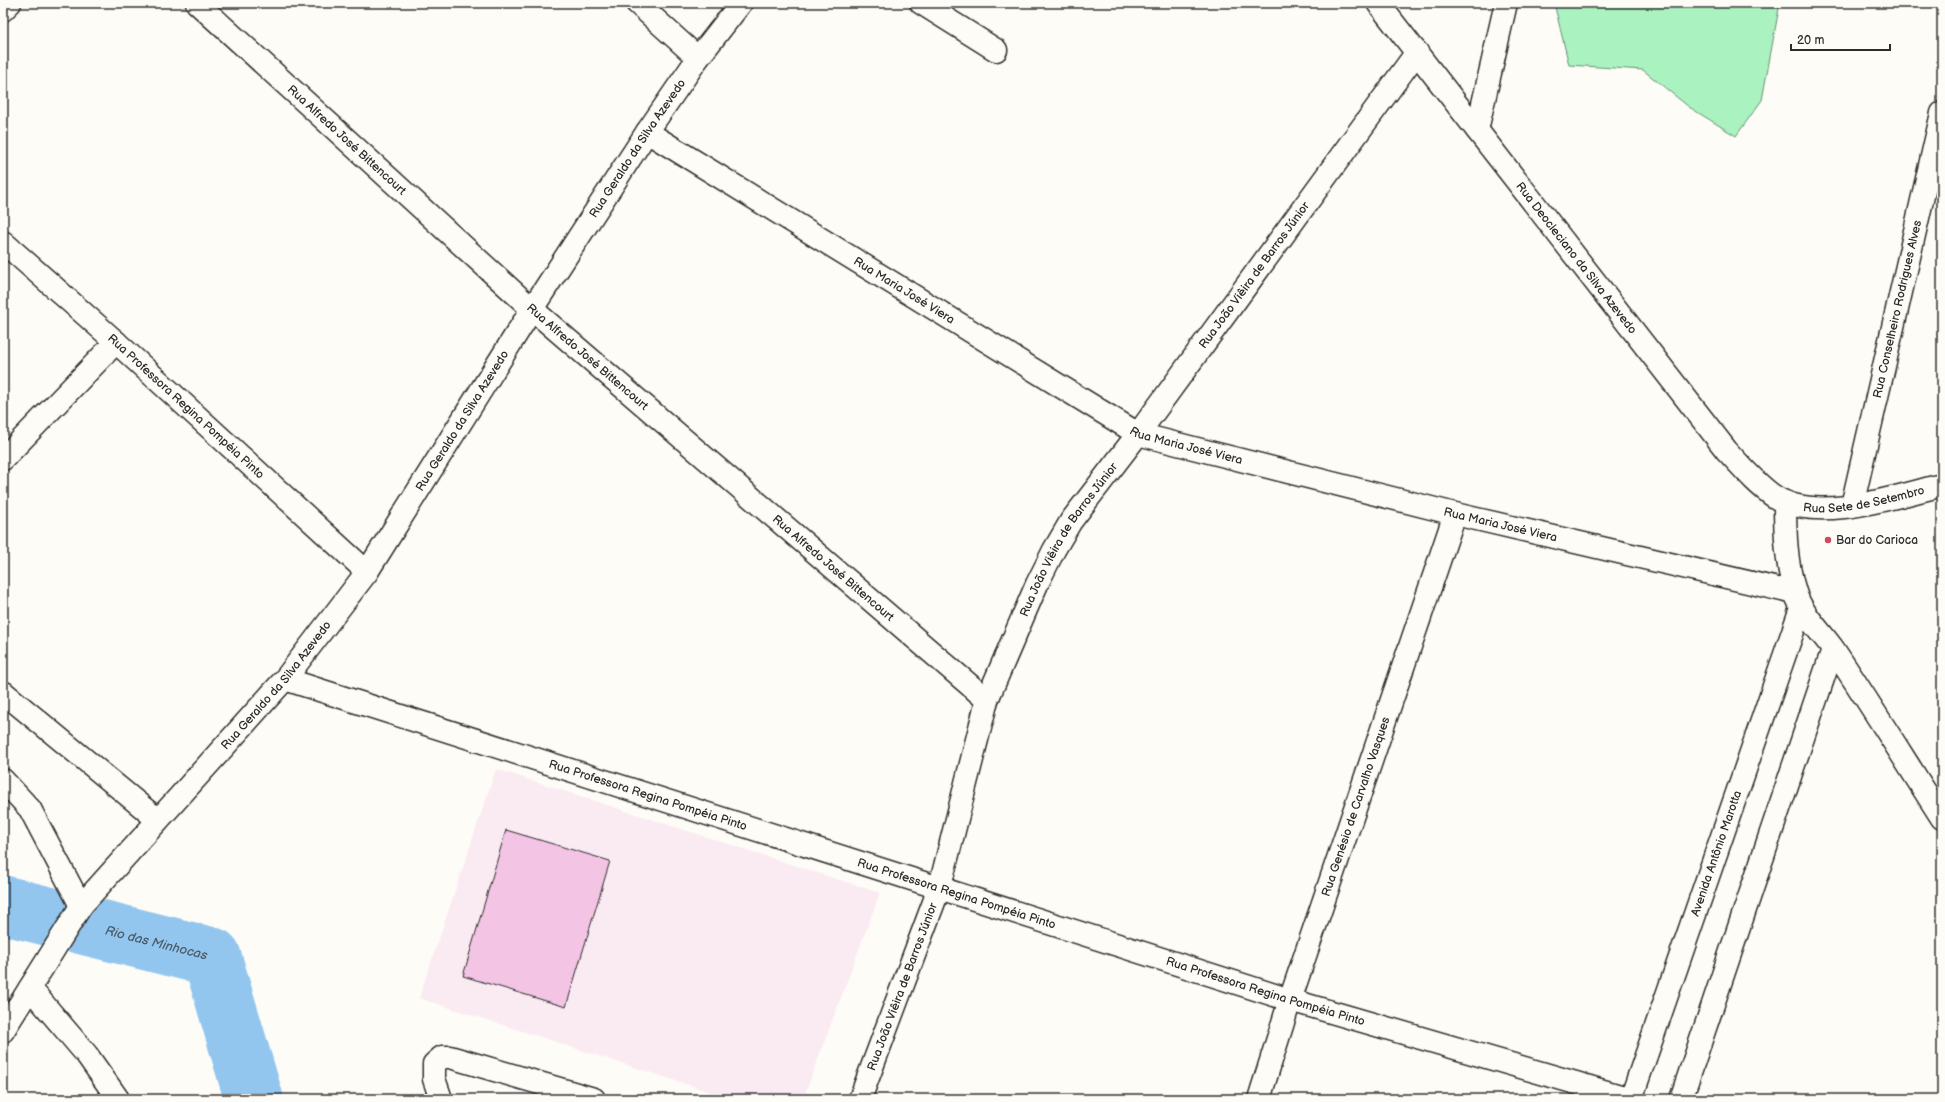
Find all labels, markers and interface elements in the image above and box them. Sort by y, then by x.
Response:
scale bar [1791,26,1890,52]
text: 20 m [1797,33,1824,48]
street label: Rua Geraldo da Silva Azevedo [586,76,689,220]
street label: Rua Alfredo José Bittencourt [284,82,410,198]
street label: Rua Deocleciano da Silva Azevedo [1513,179,1640,337]
street label: Rua João Viêira de Barros Júnior [1195,198,1313,351]
street label: Rua Conselheiro Rodrigues Alves [1869,219,1925,400]
street label: Rua Maria José Viera [851,253,958,327]
street label: Rua Alfredo José Bittencourt [524,300,652,413]
street label: Rua Professora Regina Pompéia Pinto [105,331,268,482]
street label: Rua Geraldo da Silva Azevedo [412,347,512,494]
street label: Rua Maria José Viera [1127,423,1244,468]
street label: Rua João Viêira de Barros Júnior [1016,459,1121,619]
street label: Rua Sete de Setembro [1802,482,1926,516]
street label: Rua Maria José Viera [1442,504,1559,545]
street label: Rua Alfredo José Bittencourt [769,511,898,625]
place label: Bar do Carioca [1836,533,1918,548]
marker: Bar do Carioca [1823,535,1833,545]
street label: Rua Geraldo da Silva Azevedo [218,618,334,753]
street label: Rua Genésio de Carvalho Vasques [1318,715,1393,898]
street label: Rua Professora Regina Pompéia Pinto [547,756,749,834]
street label: Avenida Antônio Marotta [1687,788,1745,918]
street label: Rua Professora Regina Pompéia Pinto [855,855,1058,932]
street label: Rua João Viêira de Barros Júnior [864,900,941,1073]
water label: Rio das Minhocas [103,923,210,964]
street label: Rua Professora Regina Pompéia Pinto [1164,953,1367,1029]

